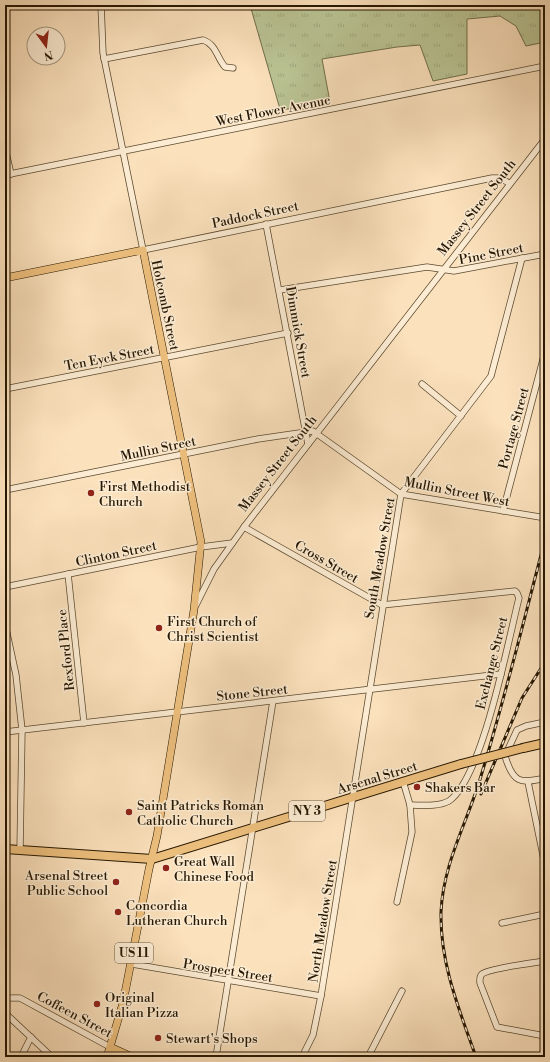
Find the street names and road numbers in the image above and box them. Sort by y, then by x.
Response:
street label: West Flower Avenue [213,92,332,130]
street label: Massey Street South [434,156,519,259]
street label: Paddock Street [210,198,300,232]
street label: Pine Street [458,240,525,268]
street label: Holcomb Street [148,258,183,352]
street label: Dimmick Street [282,285,314,380]
street label: Ten Eyck Street [63,341,156,375]
street label: Portage Street [495,385,533,471]
street label: Massey Street South [235,412,320,515]
street label: Mullin Street [119,433,198,465]
street label: Mullin Street West [403,474,511,510]
street label: South Meadow Street [361,496,399,620]
street label: Cross Street [292,537,362,587]
street label: Clinton Street [74,538,159,570]
street label: Rexford Place [54,608,78,691]
street label: Exchange Street [473,615,511,711]
street label: Stone Street [216,681,289,705]
street label: Arsenal Street [334,758,420,798]
road number: NY 3 [289,801,325,821]
street label: North Meadow Street [305,858,341,984]
road number: US 11 [115,943,153,963]
street label: Prospect Street [182,956,274,986]
street label: Coffeen Street [34,988,115,1042]

